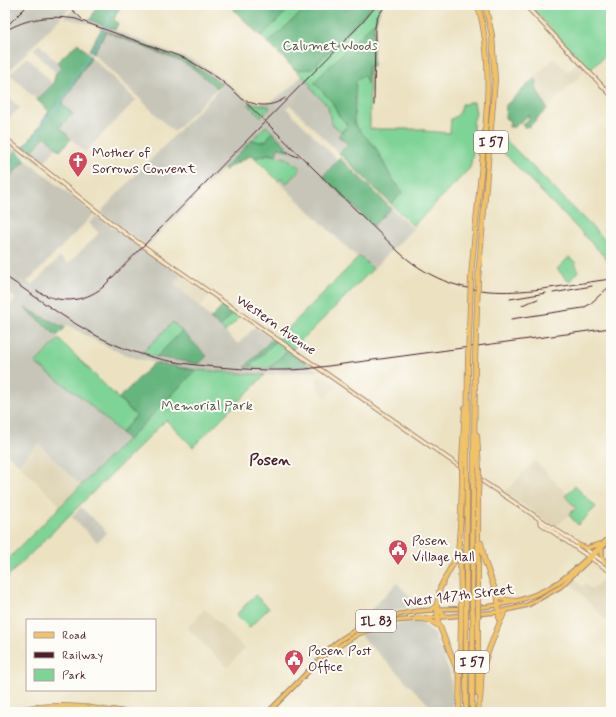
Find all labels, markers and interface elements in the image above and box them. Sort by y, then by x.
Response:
park label: Calumet Woods [282,37,378,55]
road number: I 57 [474,131,508,153]
place label: Mother of Sorrows Convent [92,144,197,178]
church icon: Mother of Sorrows Convent [67,150,89,178]
street label: Western Avenue [232,291,320,359]
park label: Memorial Park [161,397,253,415]
district label: Posen [249,450,291,471]
place label: Posen Village Hall [412,532,475,566]
public building icon: Posen Village Hall [387,538,409,566]
street label: West 147th Street [403,580,516,612]
road number: IL 83 [356,610,396,632]
legend [26,619,156,691]
text: Road [62,628,86,644]
place label: Posen Post Office [308,642,372,676]
text: Railway [62,648,104,664]
public building icon: Posen Post Office [283,648,305,676]
road number: I 57 [455,651,489,673]
text: Park [62,668,86,684]

